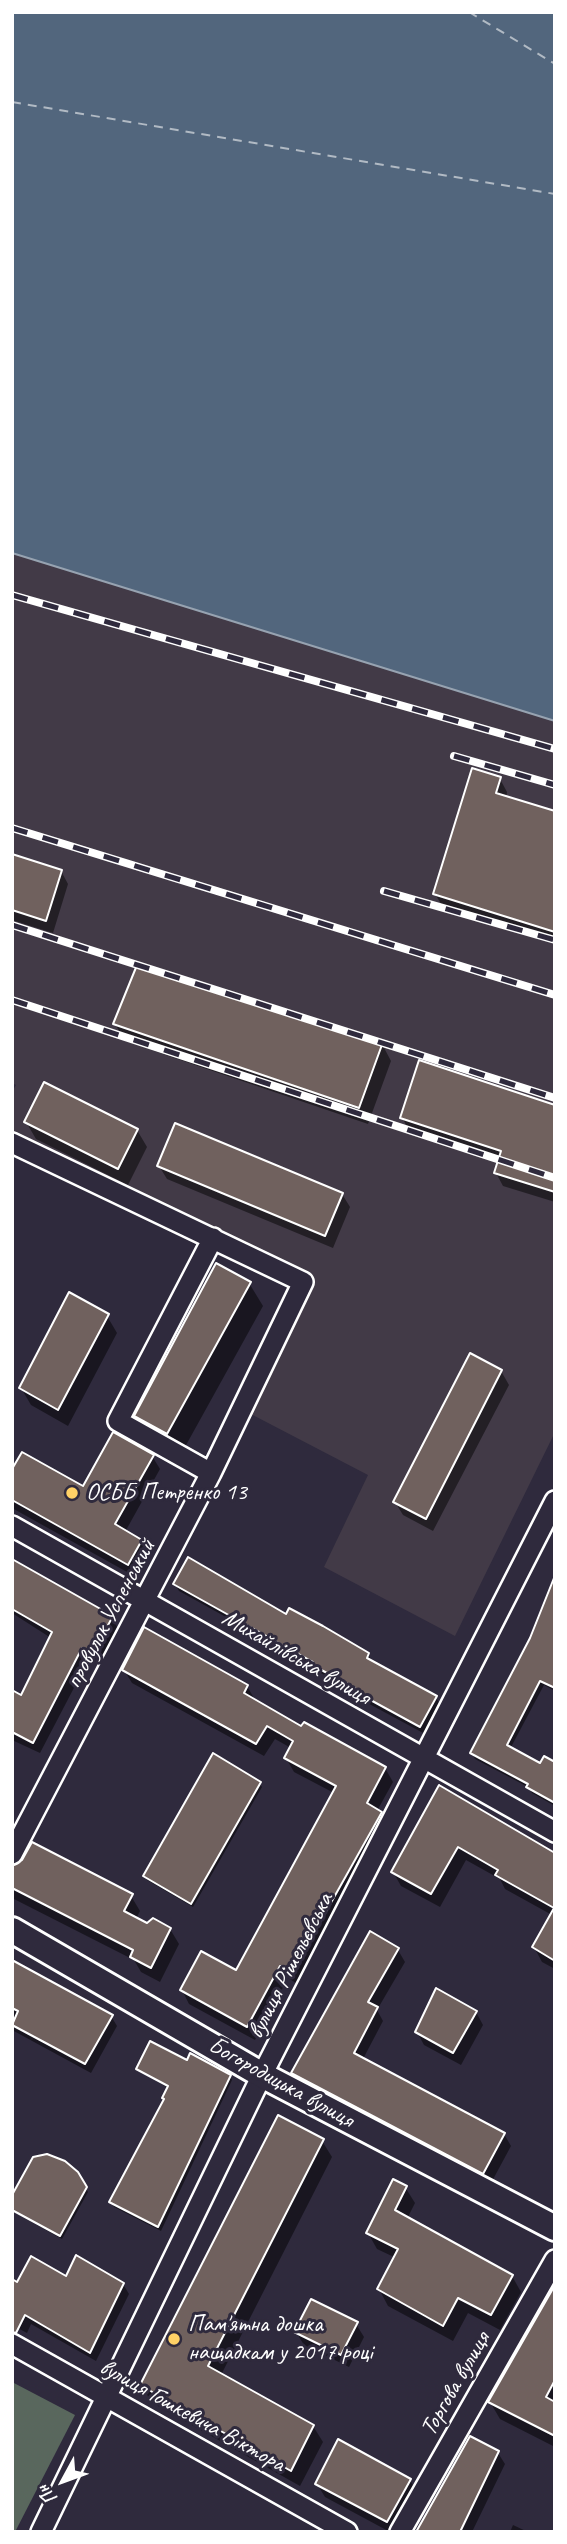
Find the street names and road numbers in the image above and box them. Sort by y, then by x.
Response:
street label: провулок Успенський [60,1534,162,1694]
street label: Михайлівська вулиця [217,1604,375,1712]
street label: вулиця Рішельєвська [242,1888,340,2044]
street label: Богородицька вулиця [203,2031,359,2135]
street label: Торгова вулиця [415,2327,497,2441]
street label: вулиця Гошкевича Віктора [94,2353,290,2479]

